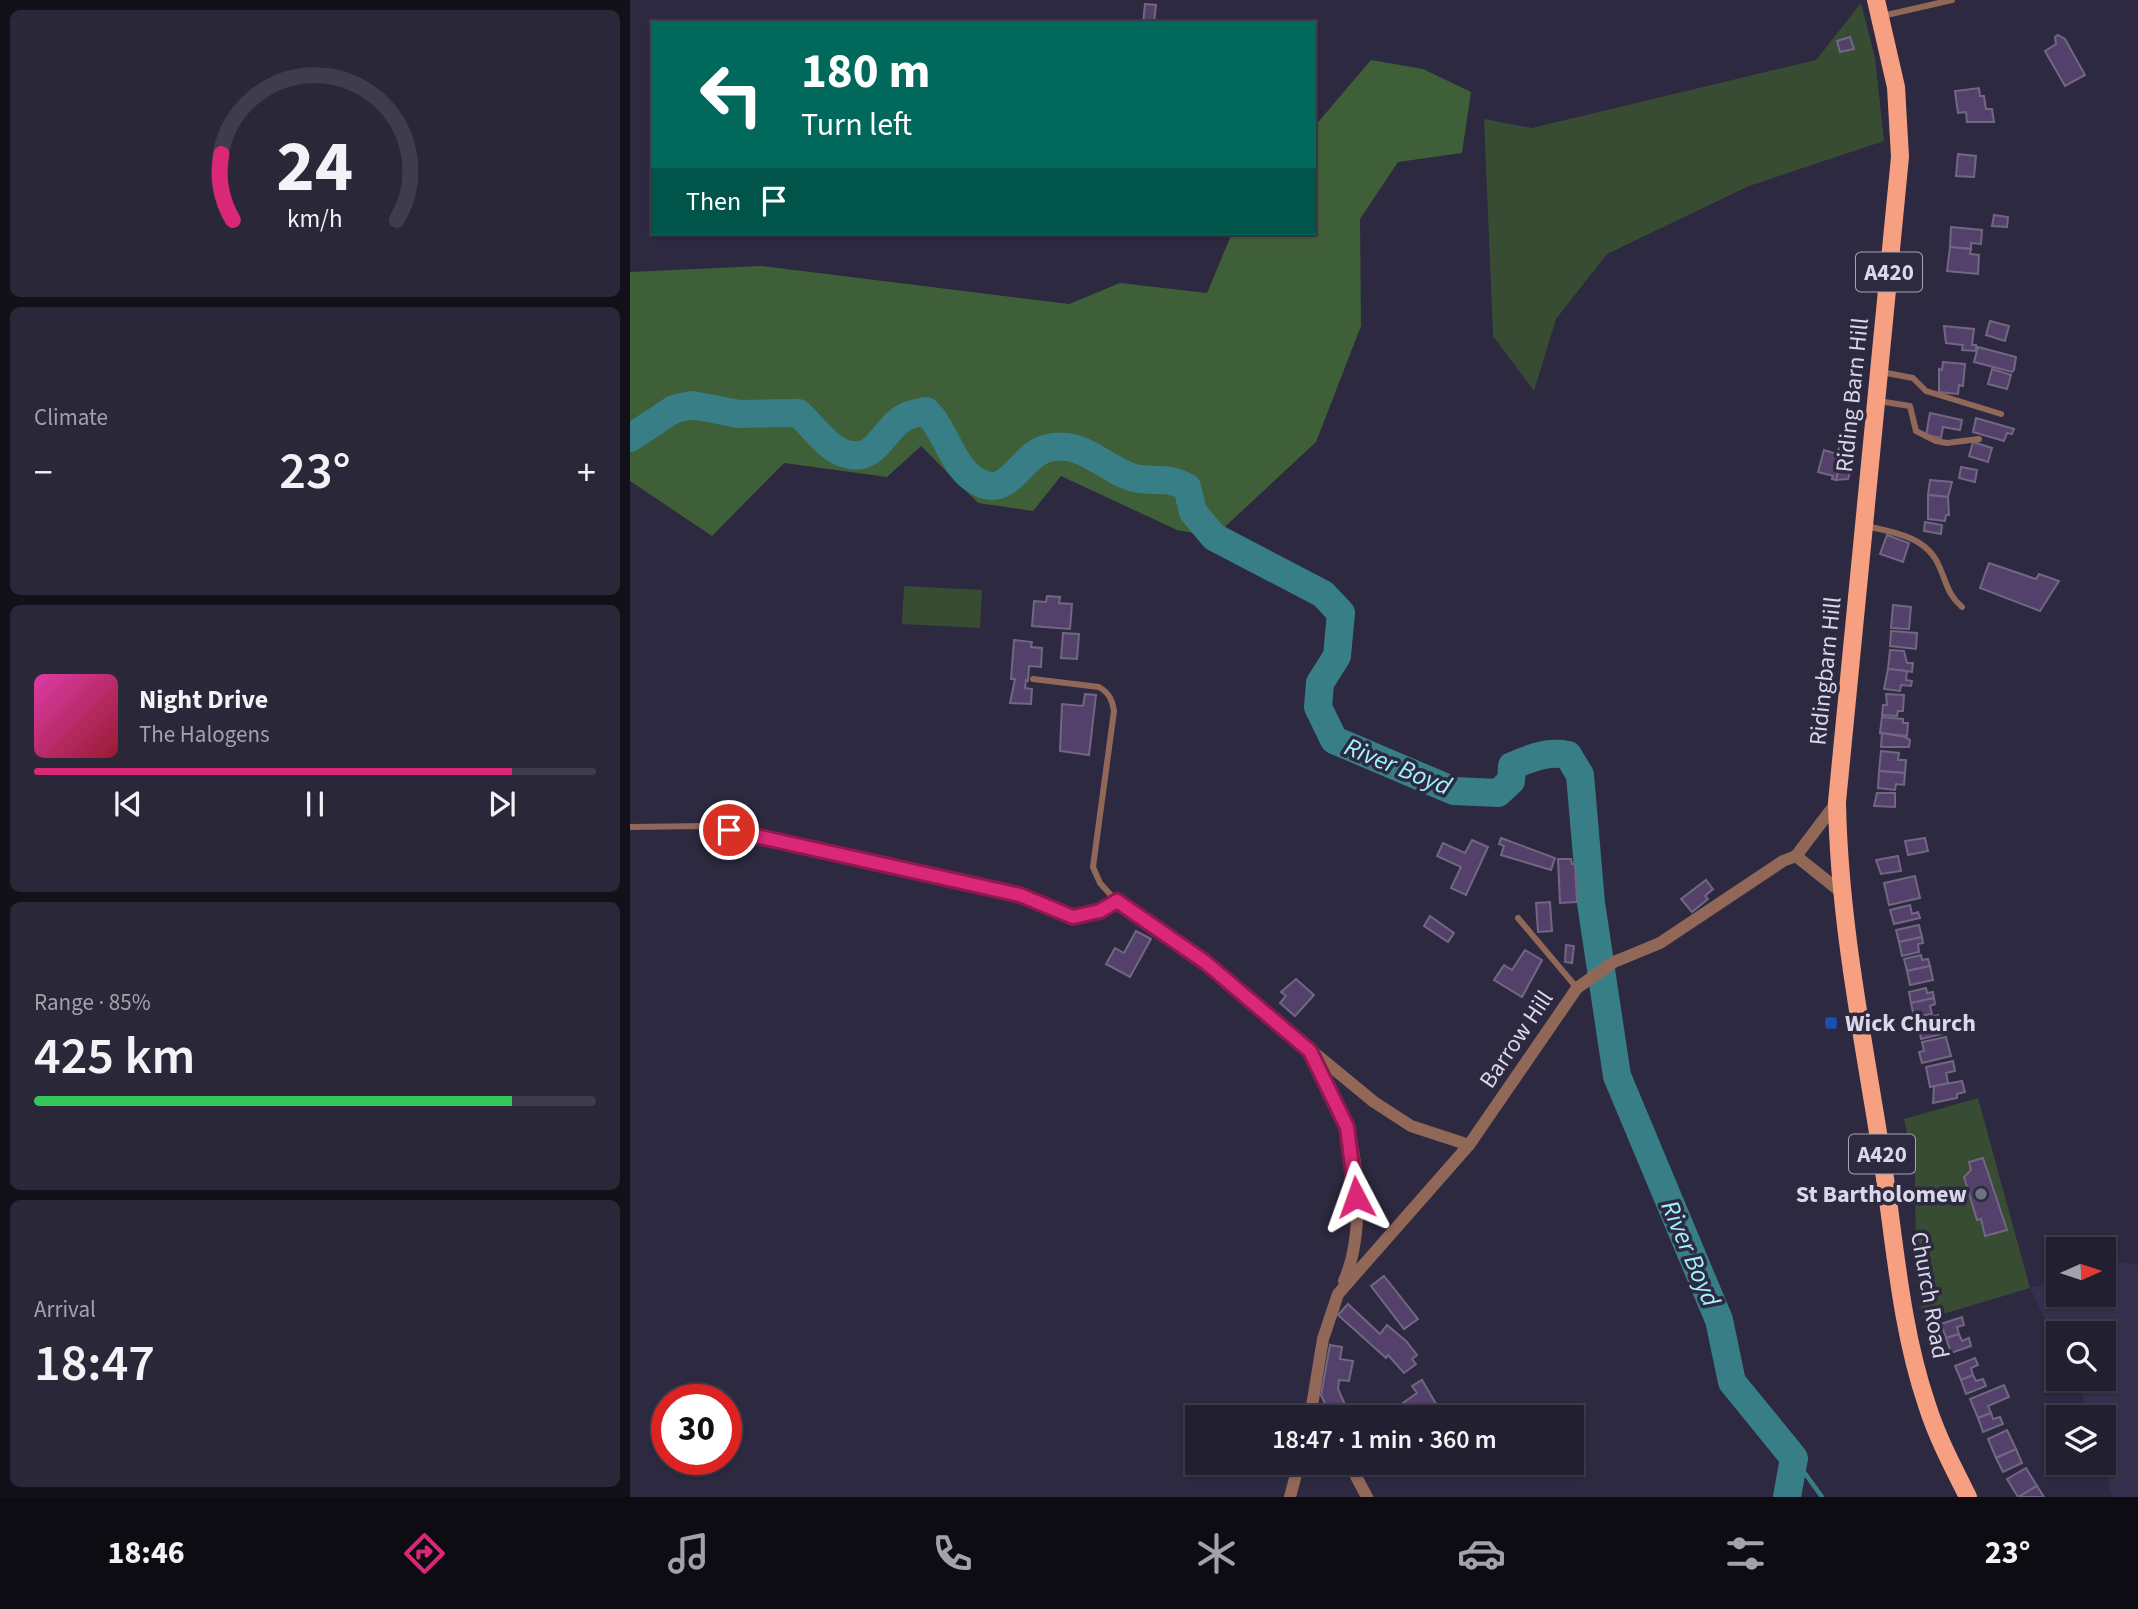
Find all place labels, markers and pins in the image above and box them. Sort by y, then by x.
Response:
pin [699,800,759,860]
place label: Wick Church [1845,1006,1976,1041]
marker: Wick Church [1823,1015,1839,1031]
place label: St Bartholomew [1796,1177,1967,1212]
marker: St Bartholomew [1973,1186,1989,1202]

